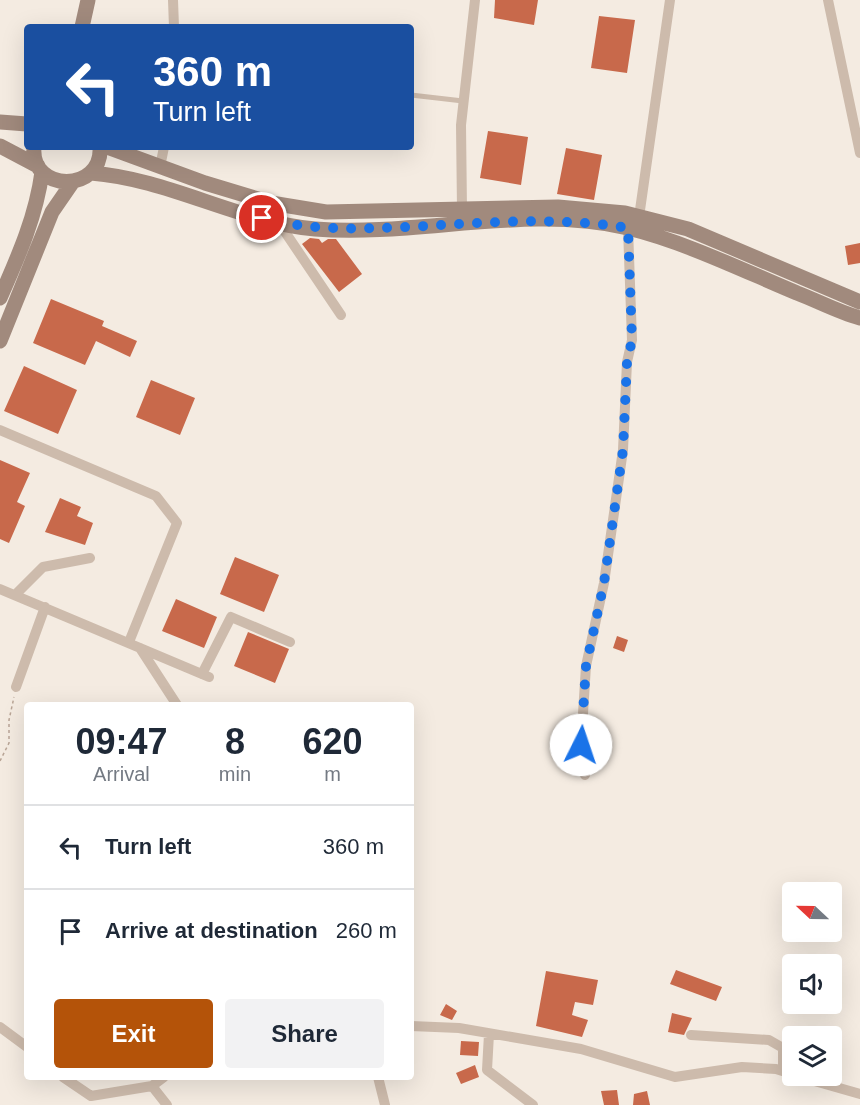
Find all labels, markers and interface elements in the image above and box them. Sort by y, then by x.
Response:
icon: left [54,48,132,126]
text: 360 m [153,48,272,95]
text: Turn left [153,97,251,127]
pin [236,192,287,243]
icon: arrive [245,201,278,234]
position arrow [549,713,613,777]
text: 09:47 [75,721,167,762]
text: 8 [225,721,245,762]
text: 620 [302,721,363,762]
text: Arrival [93,763,150,785]
text: min [219,763,251,785]
text: m [324,763,341,785]
icon: left [54,831,87,864]
text: Turn left [105,834,191,859]
text: 360 m [323,834,384,859]
north arrow [782,882,842,942]
map controls [782,882,842,1086]
icon: arrive [54,915,87,948]
text: Arrive at destination [105,918,318,943]
text: 260 m [336,918,397,943]
button: sound [782,954,842,1014]
button: Exit [54,999,213,1068]
button: Share [225,999,384,1068]
button: layers [782,1026,842,1086]

